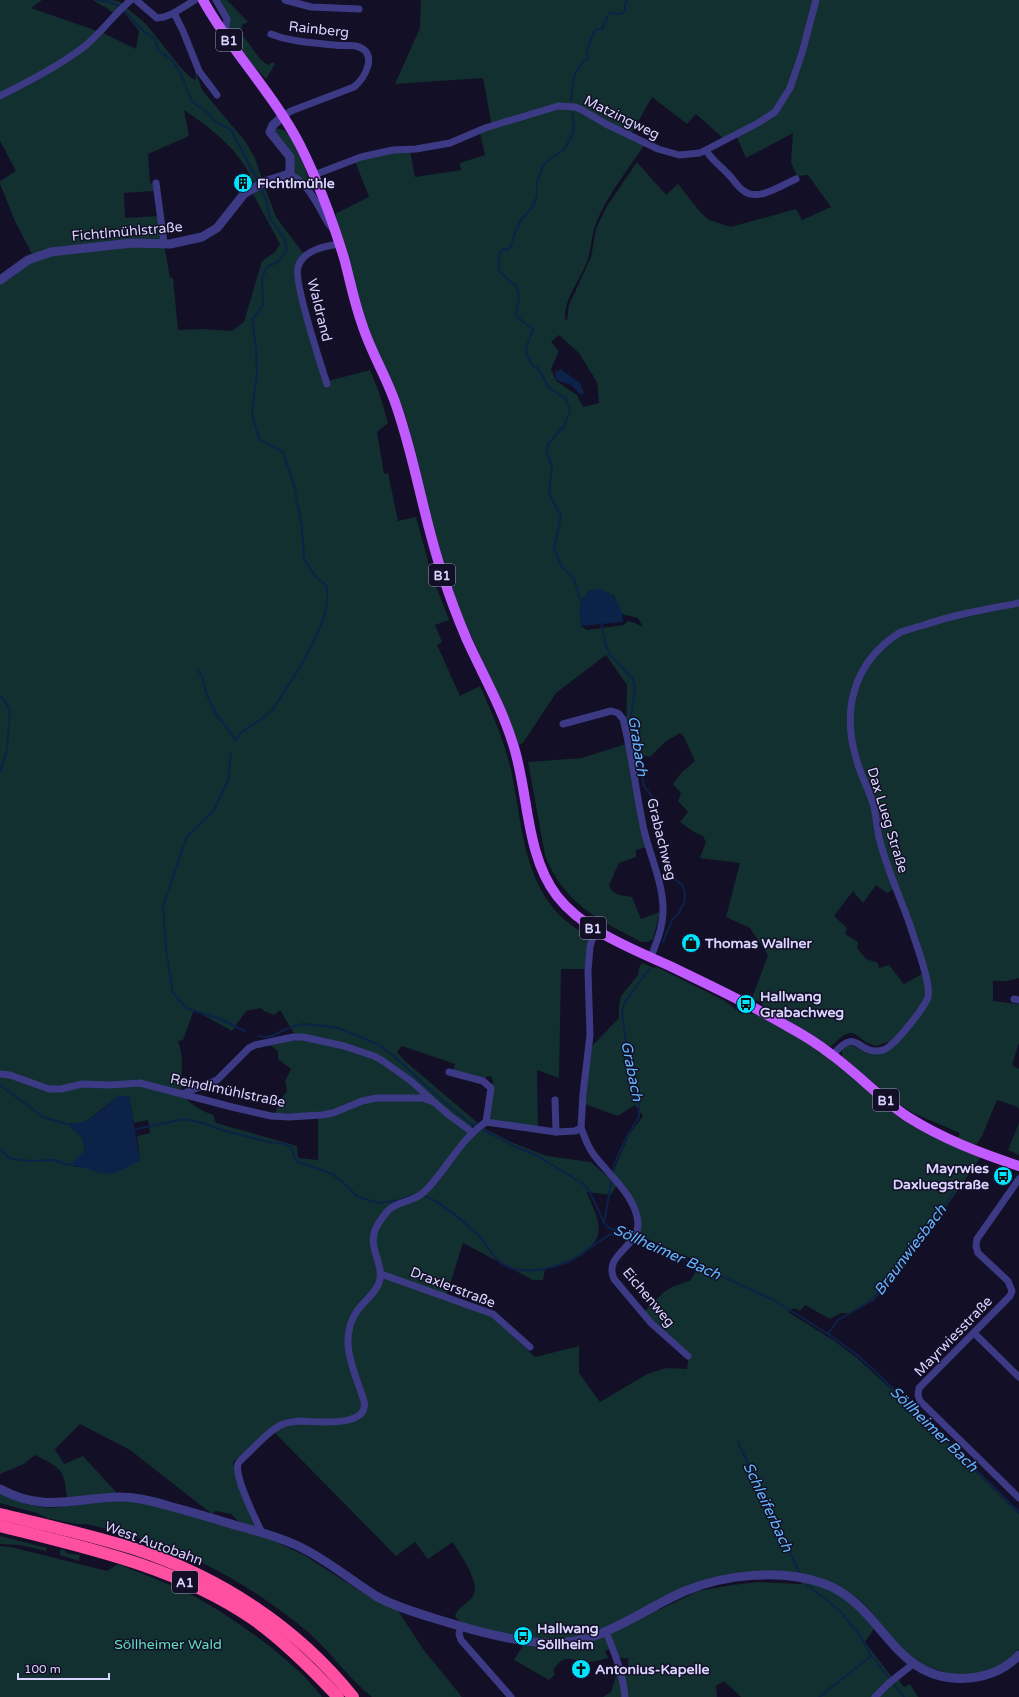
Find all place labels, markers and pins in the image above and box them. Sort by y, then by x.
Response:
building icon: Fichtlmühle [232,172,254,194]
place label: Fichtlmühle [257,175,335,192]
shop icon: Thomas Wallner [680,932,702,954]
place label: Thomas Wallner [704,935,812,952]
place label: Hallwang Grabachweg [760,988,844,1021]
bus stop icon: Hallwang Grabachweg [735,993,757,1015]
place label: Mayrwies Daxluegstraße [893,1160,989,1193]
bus stop icon: Mayrwies Daxluegstraße [992,1165,1014,1187]
place label: Hallwang Söllheim [537,1620,599,1653]
bus stop icon: Hallwang Söllheim [512,1625,534,1647]
church icon: Antonius-Kapelle [570,1658,592,1680]
place label: Antonius-Kapelle [595,1661,709,1678]

